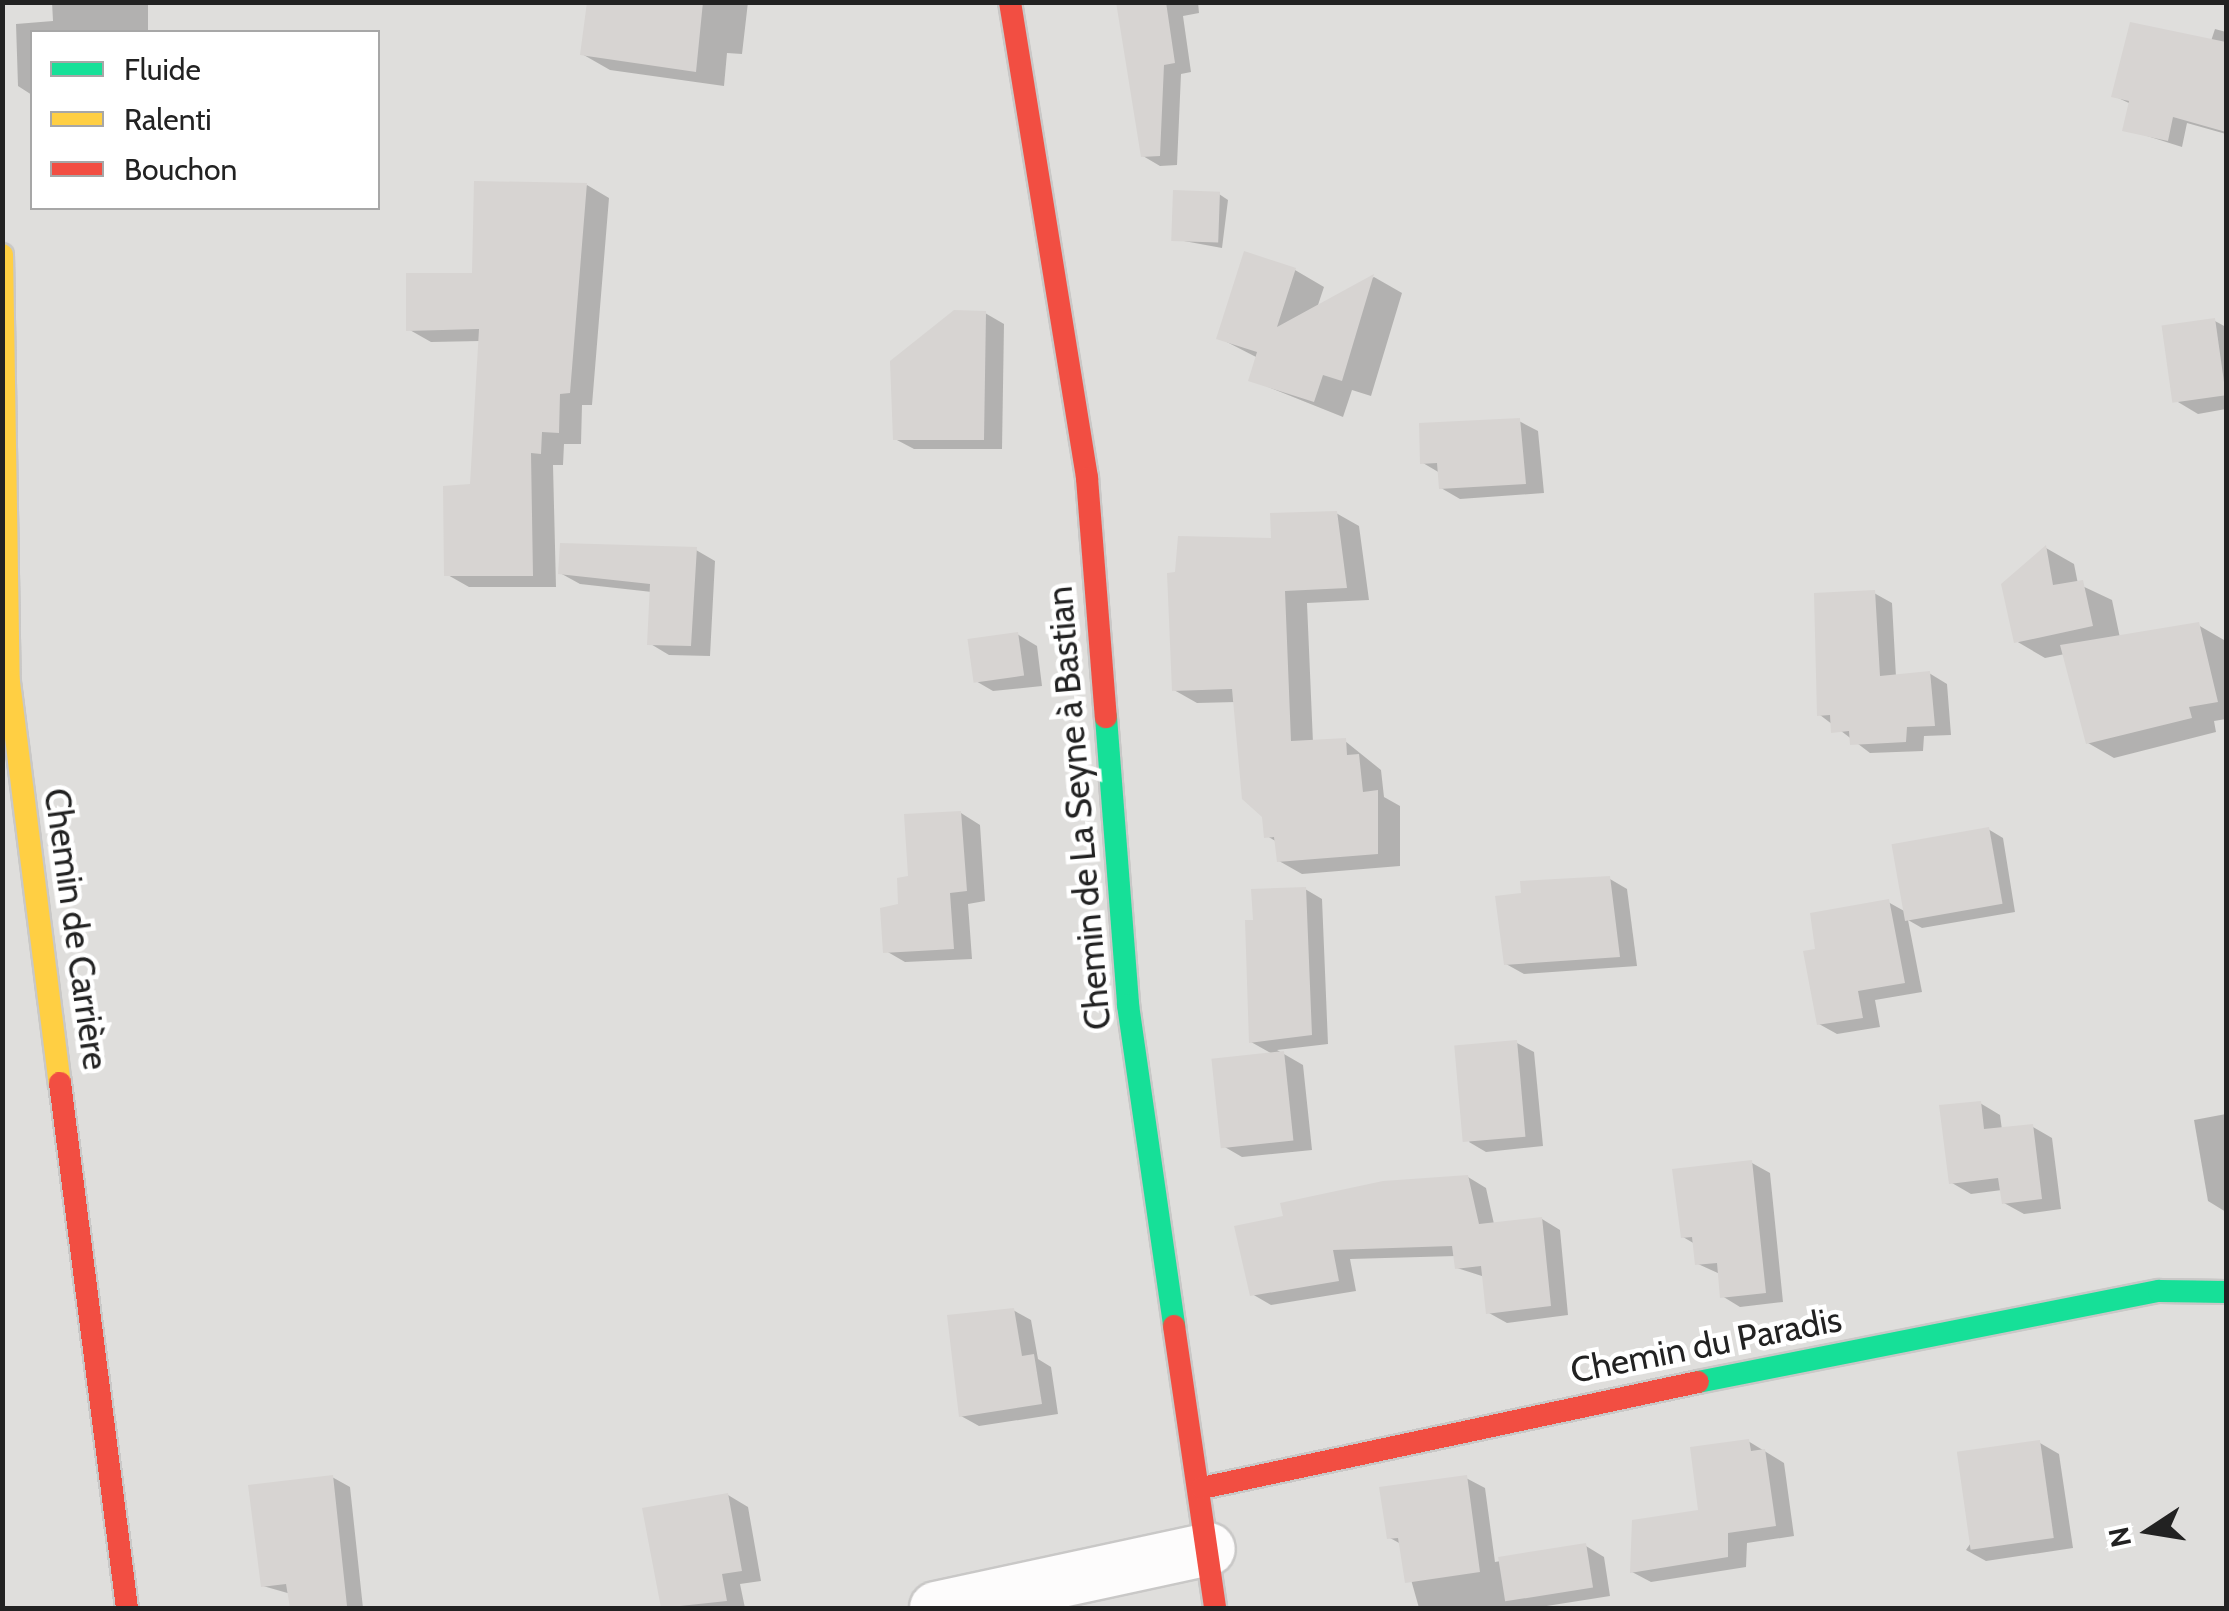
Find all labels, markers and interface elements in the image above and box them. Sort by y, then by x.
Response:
legend [30,30,380,210]
text: Fluide [124,51,201,88]
text: Ralenti [124,101,212,138]
text: Bouchon [124,151,237,188]
street label: Chemin de La Seyne à Bastian [1039,584,1119,1032]
street label: Chemin de Carrière [35,786,117,1072]
street label: Chemin du Paradis [1567,1298,1845,1392]
north arrow [2099,1481,2199,1581]
text: N [2101,1524,2138,1550]

